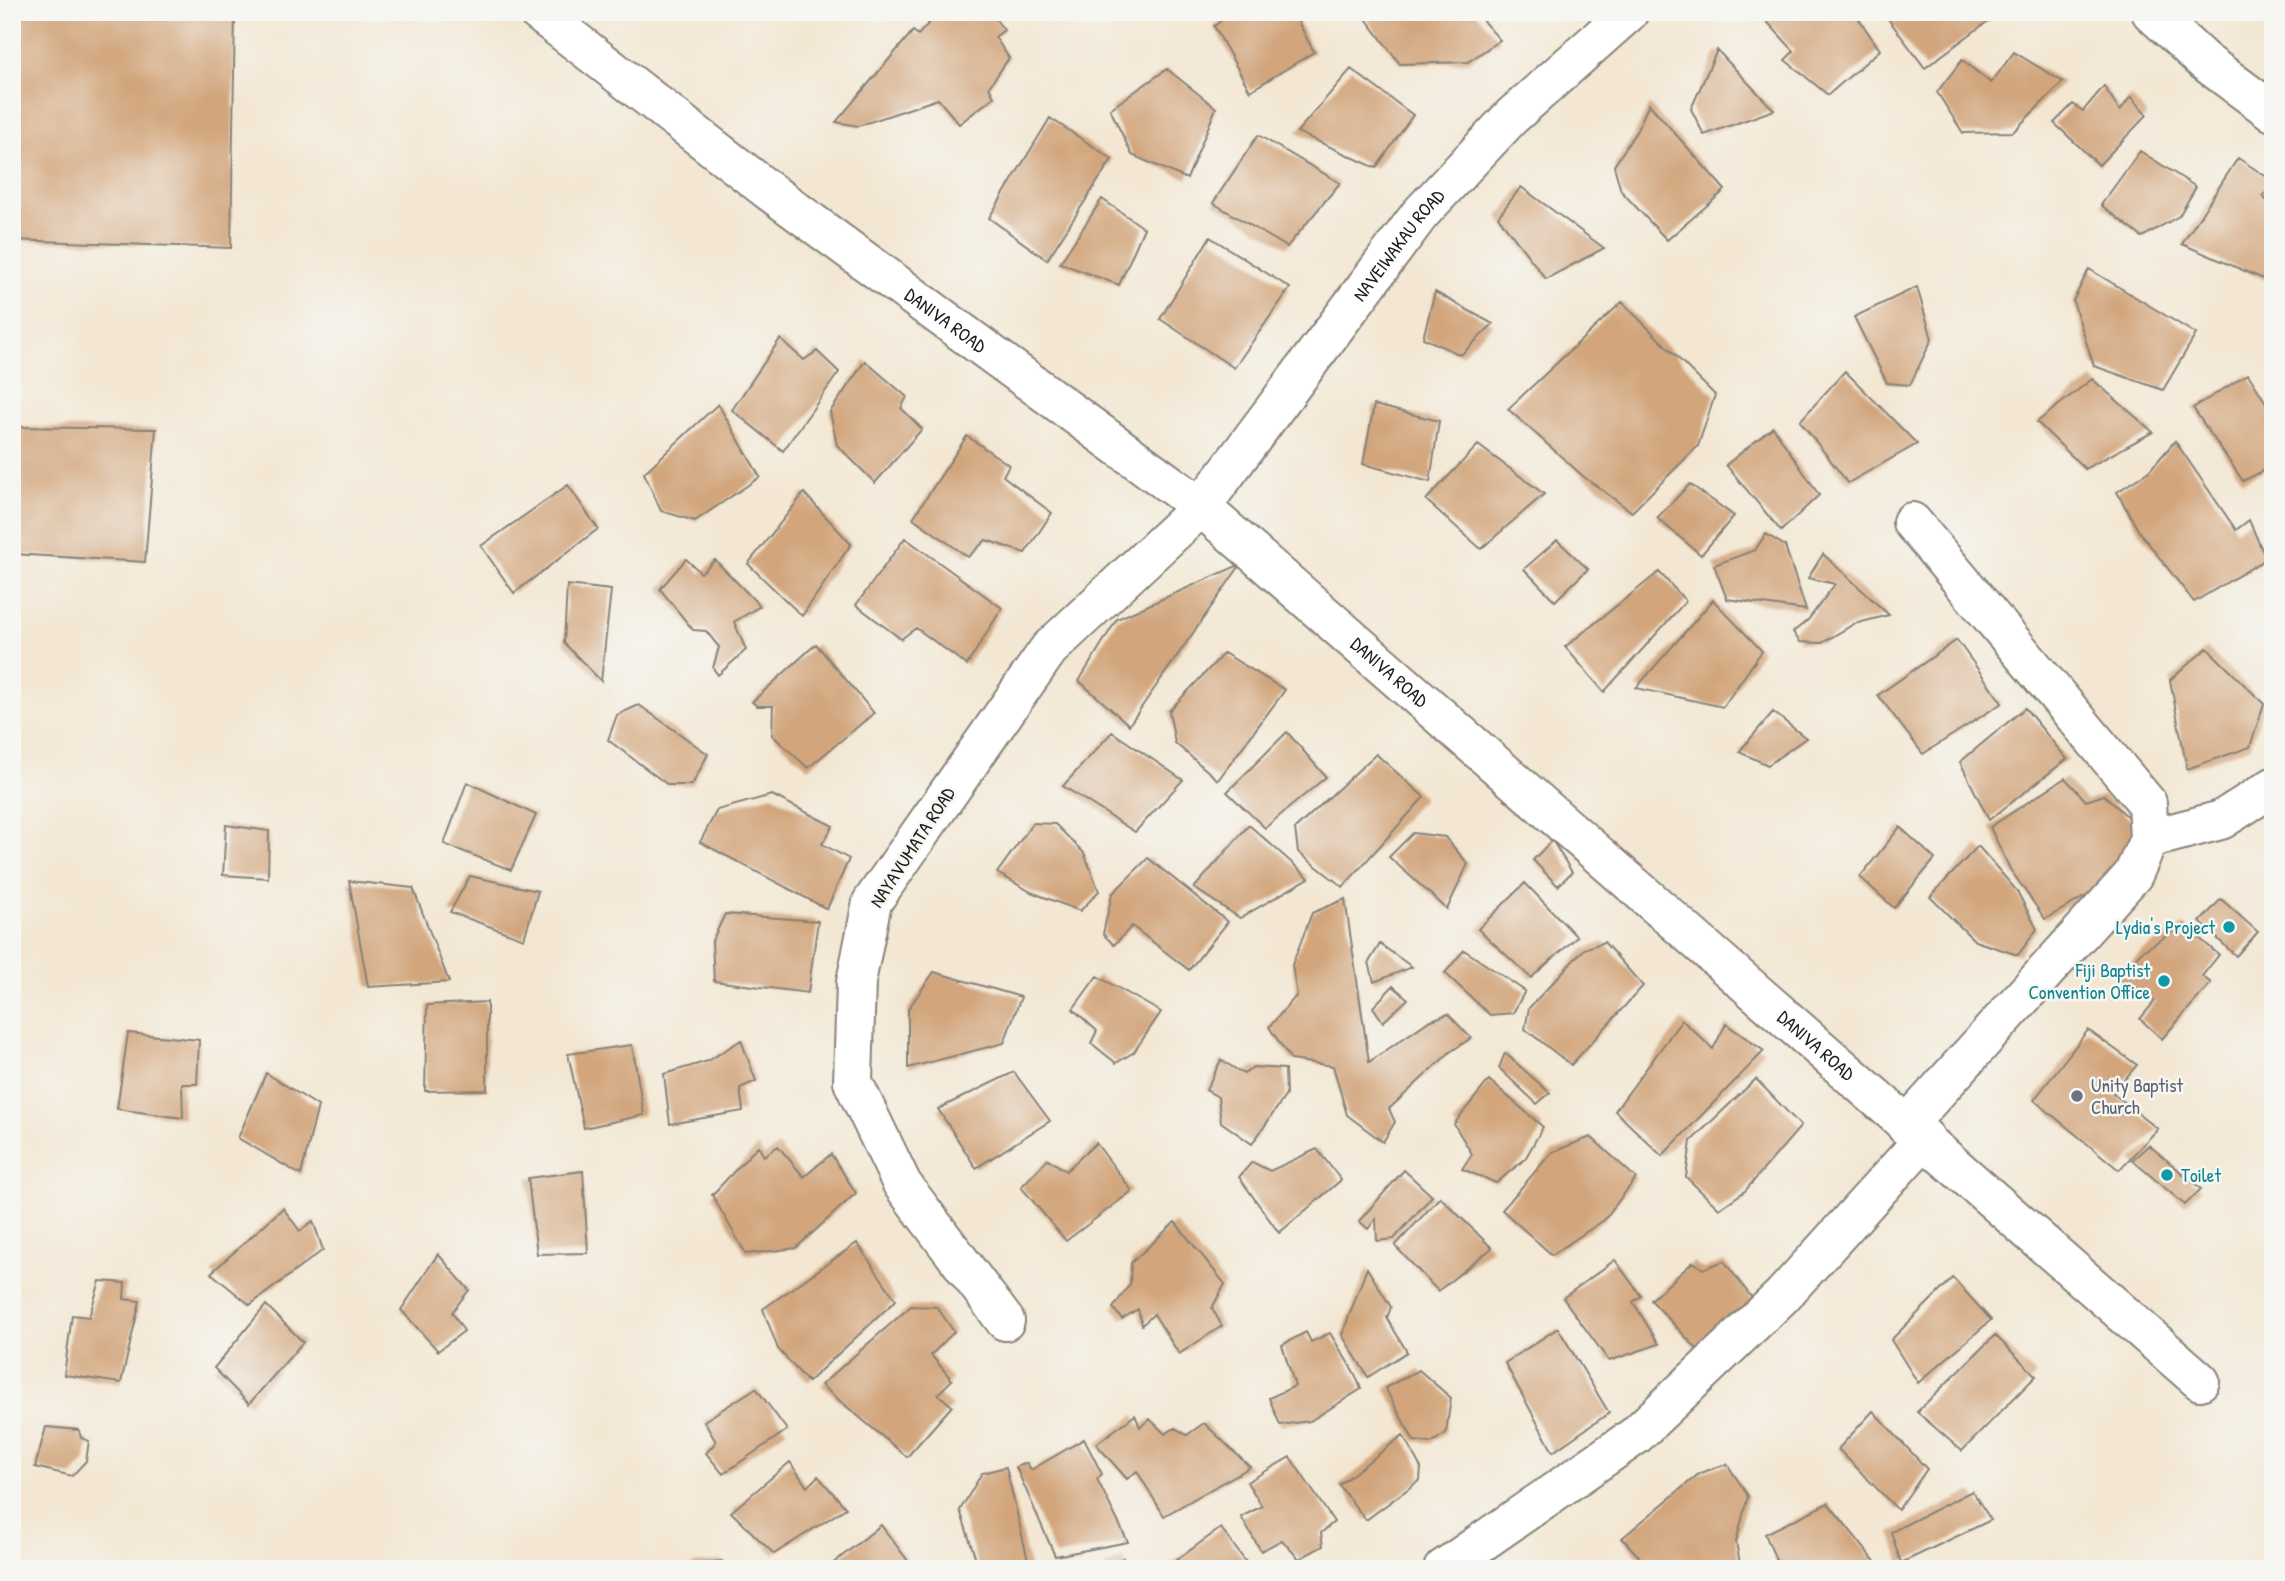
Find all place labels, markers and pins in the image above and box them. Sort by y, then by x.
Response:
place label: Lydia's Project [2116,914,2215,940]
marker: Lydia's Project [2221,919,2237,935]
place label: Fiji Baptist Convention Office [2028,957,2150,1005]
marker: Fiji Baptist Convention Office [2156,973,2172,989]
place label: Unity Baptist Church [2091,1072,2184,1120]
marker: Unity Baptist Church [2069,1088,2085,1104]
place label: Toilet [2181,1162,2221,1188]
marker: Toilet [2159,1167,2175,1183]

